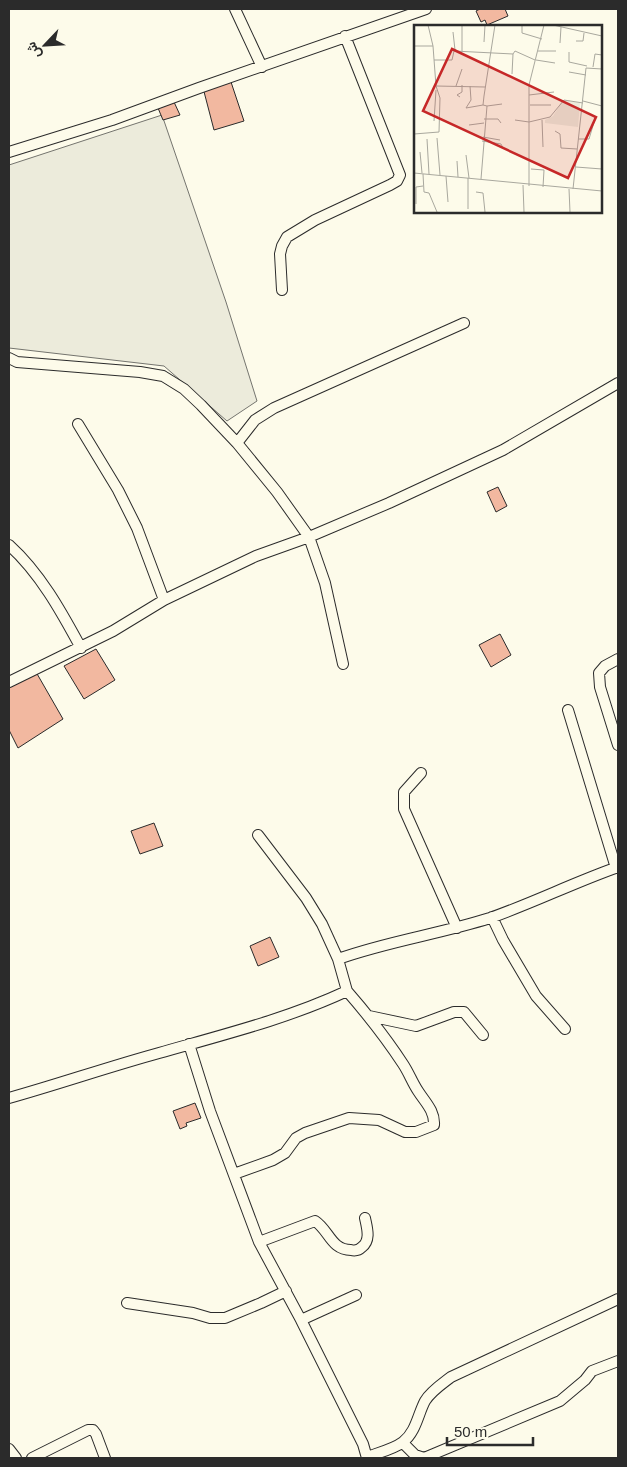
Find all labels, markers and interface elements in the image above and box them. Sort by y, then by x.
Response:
north arrow [20,20,70,70]
inset map [414,25,602,212]
text: ش [22,39,45,62]
scale bar [447,1414,533,1446]
text: 50 m [454,1423,487,1440]

